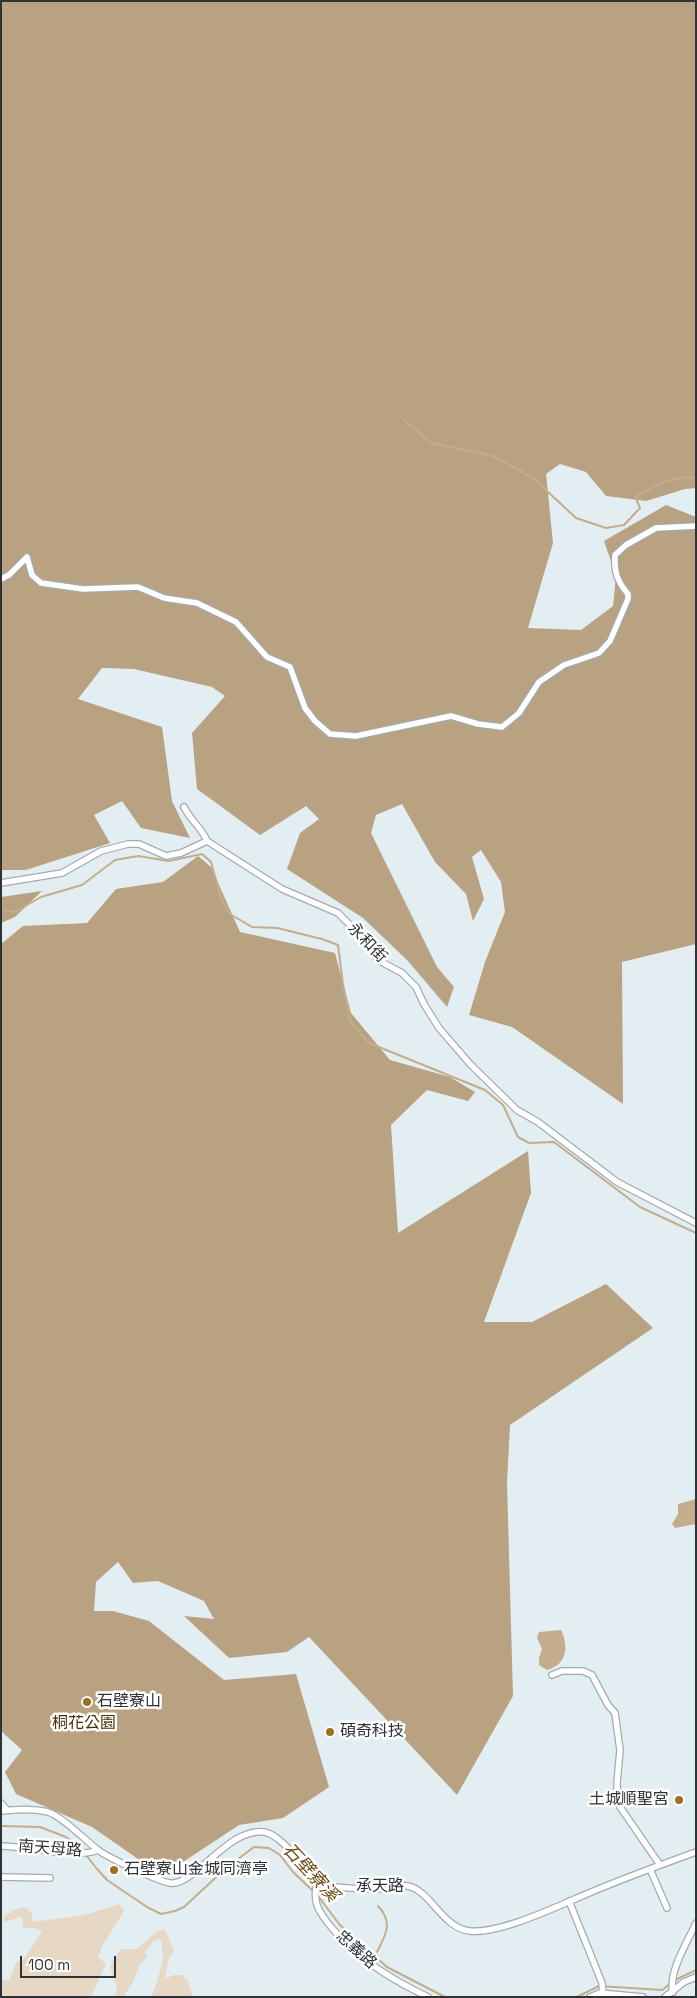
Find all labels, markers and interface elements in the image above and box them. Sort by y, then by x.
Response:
street label: 永和街 [343,919,391,967]
place label: 石壁寮山 [97,1692,161,1712]
marker: 石壁寮山 [81,1696,93,1708]
park label: 桐花公園 [52,1714,116,1734]
place label: 碩奇科技 [340,1722,404,1742]
marker: 碩奇科技 [324,1726,336,1738]
place label: 土城順聖宮 [589,1790,669,1810]
marker: 土城順聖宮 [673,1794,685,1806]
street label: 南天母路 [17,1837,83,1861]
water label: 石壁寮溪 [278,1839,342,1907]
place label: 石壁寮山金城同濟亭 [124,1860,268,1880]
marker: 石壁寮山金城同濟亭 [108,1864,120,1876]
street label: 承天路 [356,1877,404,1897]
street label: 忠義路 [332,1927,380,1973]
scale bar [22,1946,119,1978]
text: 100 m [28,1955,70,1974]

